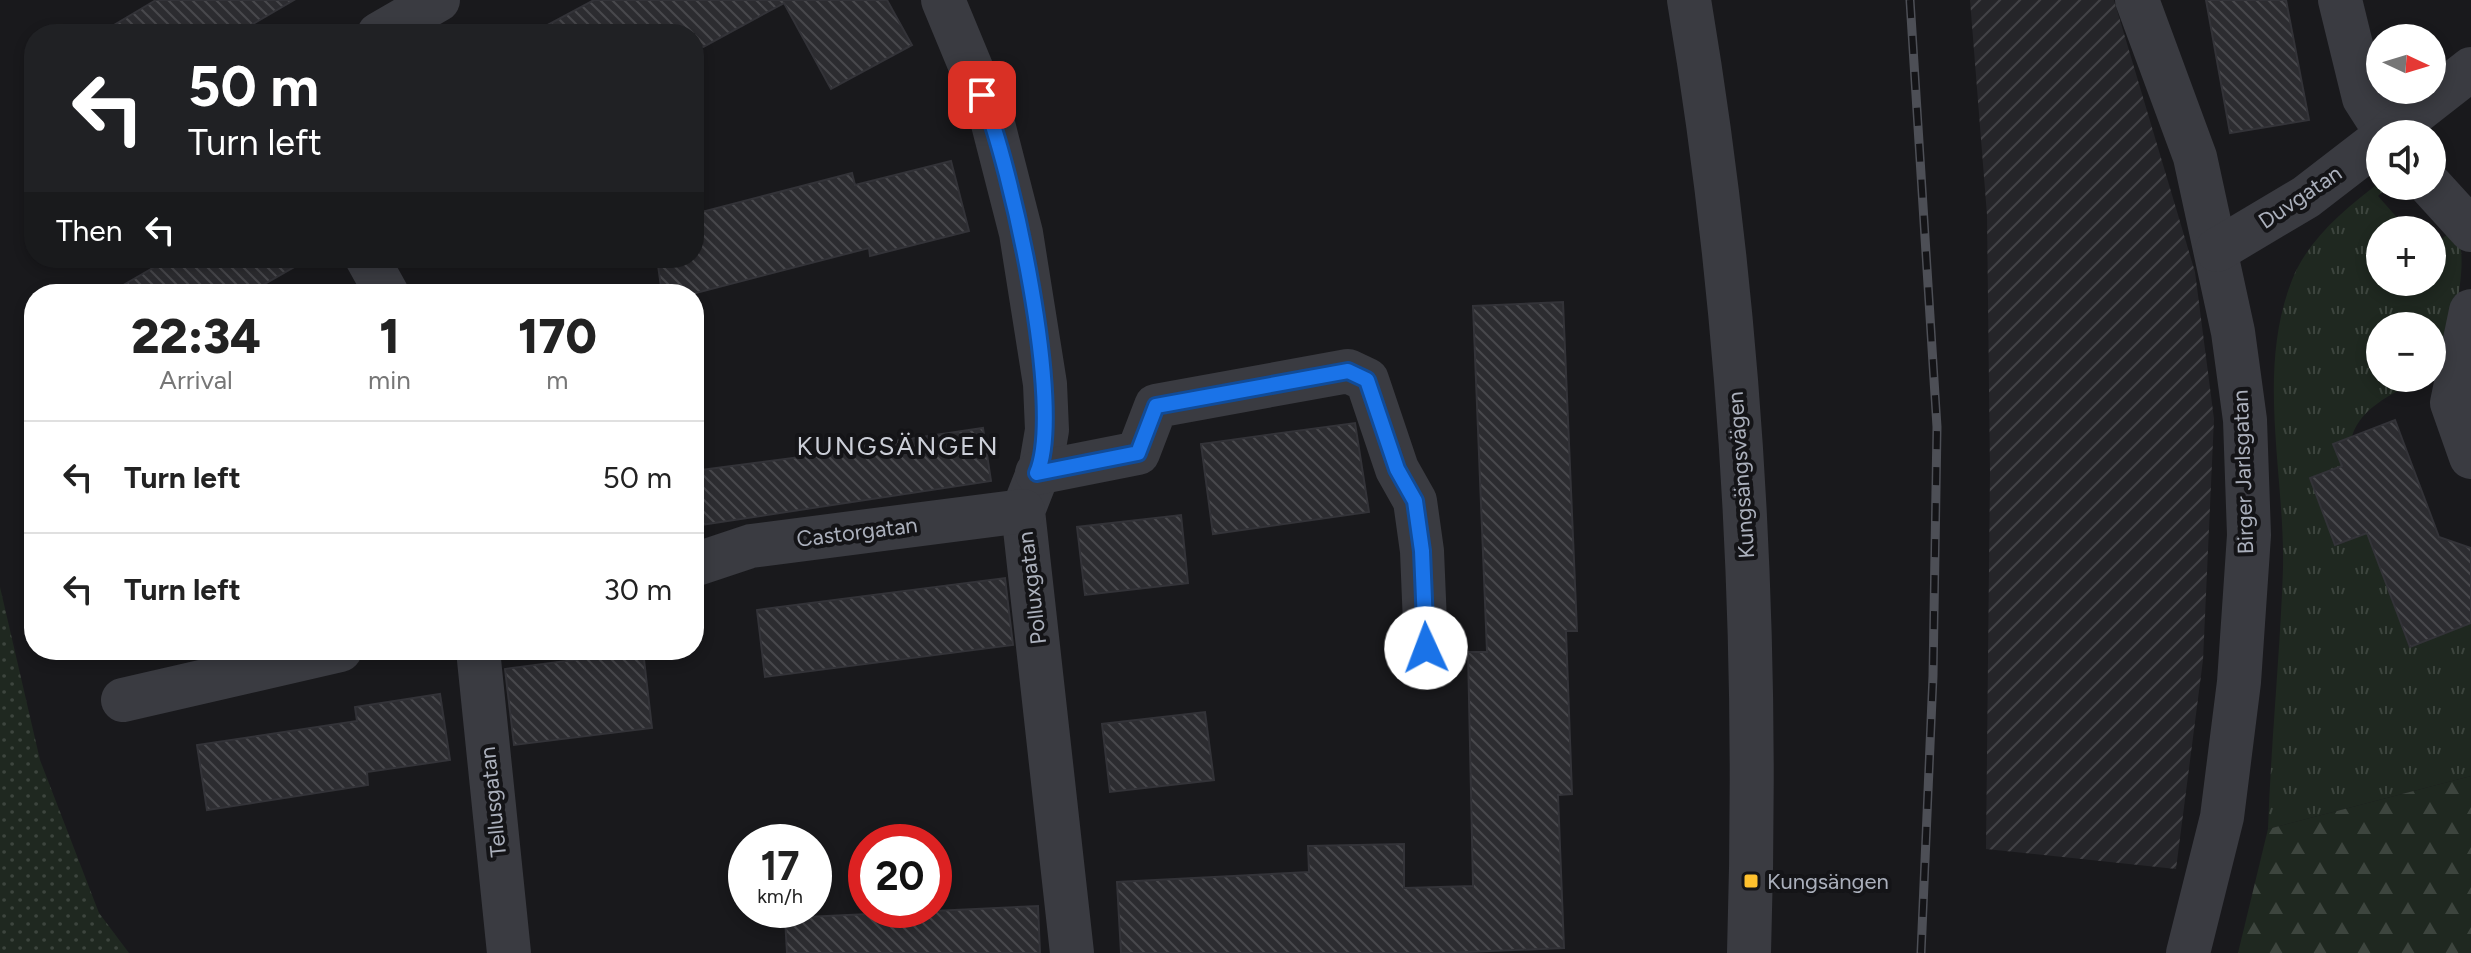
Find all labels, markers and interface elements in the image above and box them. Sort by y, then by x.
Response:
north arrow [2366,24,2446,104]
map controls [2366,24,2446,392]
text: 50 m [188,53,319,120]
icon: left [56,56,160,160]
pin [948,61,1016,129]
icon: arrive [960,73,1004,117]
button: sound [2366,120,2446,200]
text: Turn left [188,121,322,164]
street label: Duvgatan [2253,159,2347,235]
icon: left [138,208,182,252]
text: Then [56,212,122,249]
button: + [2366,216,2446,296]
text: 22:34 [131,307,261,365]
text: 1 [379,307,400,365]
text: 170 [518,307,597,365]
button: − [2366,312,2446,392]
text: Arrival [159,364,233,396]
text: min [368,364,411,396]
text: m [546,364,568,396]
street label: Birger Jarlsgatan [2227,389,2259,555]
street label: Kungsängsvägen [1722,390,1760,560]
district label: KUNGSÄNGEN [796,430,1000,462]
icon: left [56,455,100,499]
text: Turn left [124,459,241,496]
text: 50 m [603,459,672,496]
street label: Castorgatan [795,511,919,553]
street label: Polluxgatan [1012,530,1052,646]
icon: left [56,567,100,611]
text: Turn left [124,571,241,608]
text: 30 m [604,571,672,608]
position arrow [1384,606,1468,690]
street label: Tellusgatan [474,745,512,859]
speed limit sign: 20 [848,824,952,928]
text: 17 [760,842,800,890]
place label: Kungsängen [1767,868,1889,895]
marker: Kungsängen [1742,872,1760,890]
text: km/h [757,884,803,908]

